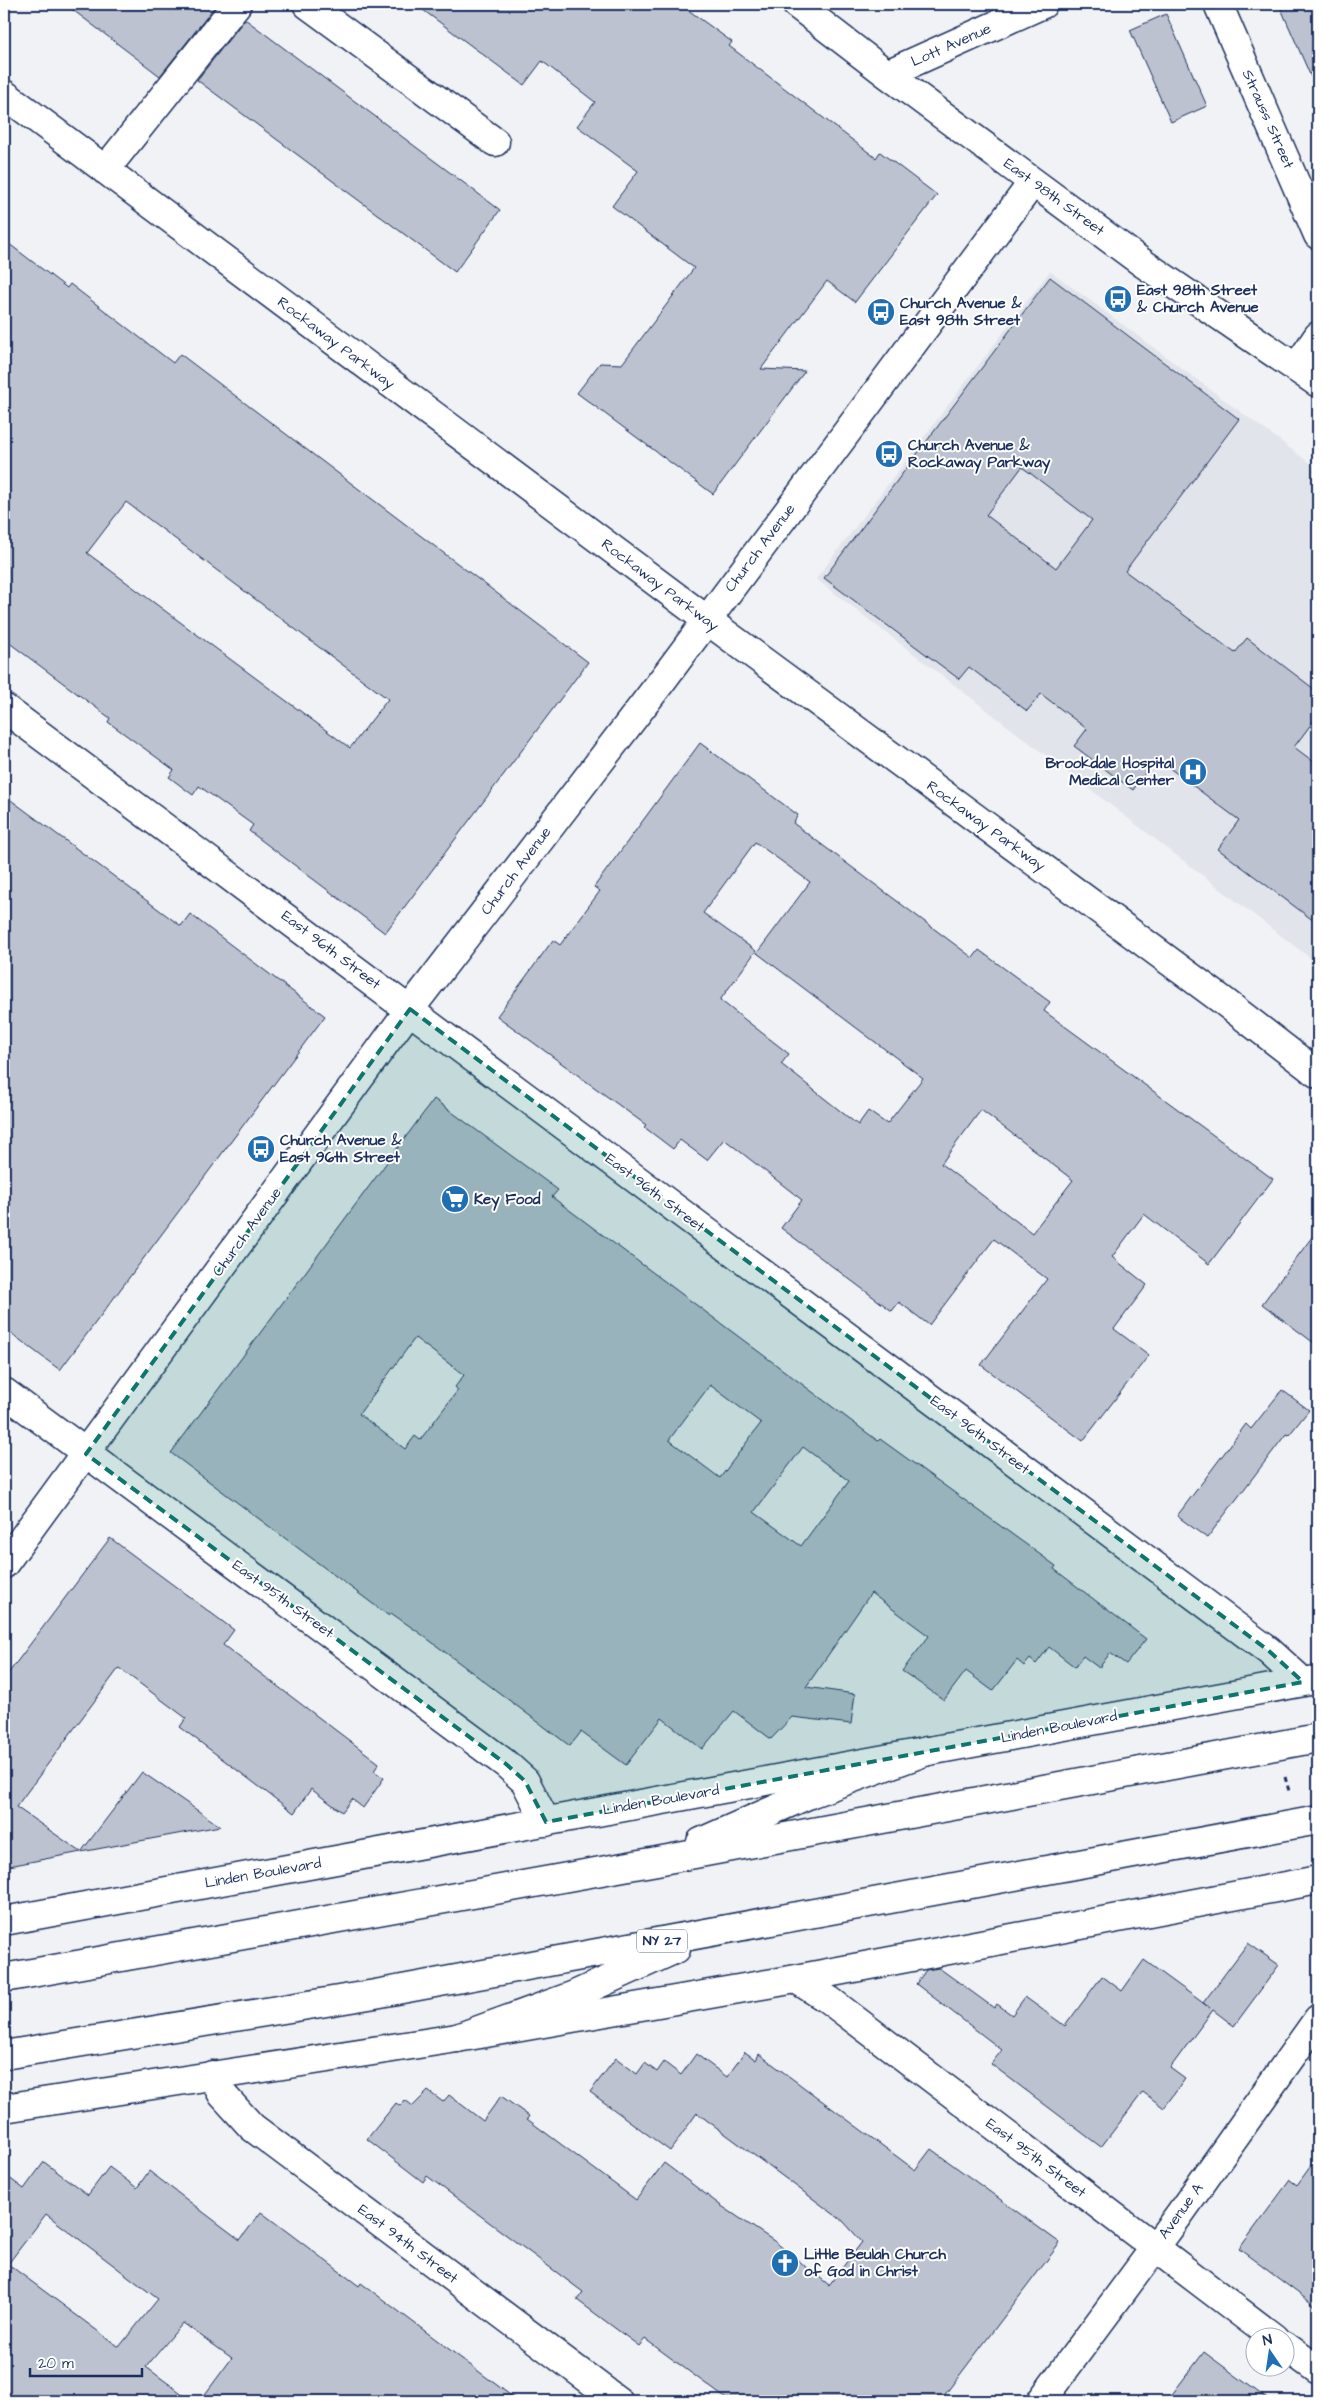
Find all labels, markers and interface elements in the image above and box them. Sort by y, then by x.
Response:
street label: Lott Avenue [908,18,994,72]
street label: Strauss Street [1237,66,1299,172]
street label: East 98th Street [999,153,1109,241]
place label: East 98th Street & Church Avenue [1136,280,1259,318]
bus stop icon: East 98th Street & Church Avenue [1103,284,1133,314]
street label: Rockaway Parkway [272,292,399,395]
place label: Church Avenue & East 98th Street [900,293,1023,331]
bus stop icon: Church Avenue & East 98th Street [866,297,896,327]
place label: Church Avenue & Rockaway Parkway [908,435,1051,474]
bus stop icon: Church Avenue & Rockaway Parkway [874,439,904,469]
street label: Church Avenue [720,500,800,596]
street label: Rockaway Parkway [596,534,723,637]
place label: Brookdale Hospital Medical Center [1045,753,1175,791]
hospital icon: Brookdale Hospital Medical Center [1178,757,1208,787]
street label: Rockaway Parkway [922,776,1050,877]
street label: Church Avenue [476,823,556,919]
street label: East 96th Street [277,906,385,994]
place label: Church Avenue & East 96th Street [280,1130,403,1168]
bus stop icon: Church Avenue & East 96th Street [246,1134,276,1164]
street label: East 96th Street [601,1149,709,1237]
street label: Church Avenue [207,1183,287,1281]
supermarket icon: Key Food [440,1184,470,1214]
place label: Key Food [474,1189,541,1211]
street label: East 96th Street [926,1391,1034,1479]
street label: East 95th Street [228,1555,338,1643]
street label: Linden Boulevard [999,1705,1119,1749]
street label: Linden Boulevard [601,1779,721,1821]
street label: Linden Boulevard [203,1852,323,1894]
road number: NY 27 [637,1930,687,1952]
street label: East 95th Street [981,2113,1091,2203]
street label: Avenue A [1154,2178,1209,2243]
street label: East 94th Street [354,2199,462,2289]
place label: Little Beulah Church of God in Christ [804,2244,947,2282]
church icon: Little Beulah Church of God in Christ [770,2248,800,2278]
north arrow [1244,2328,1294,2378]
text: N [1261,2330,1274,2351]
scale bar [30,2345,142,2377]
text: 20 m [38,2353,74,2374]

